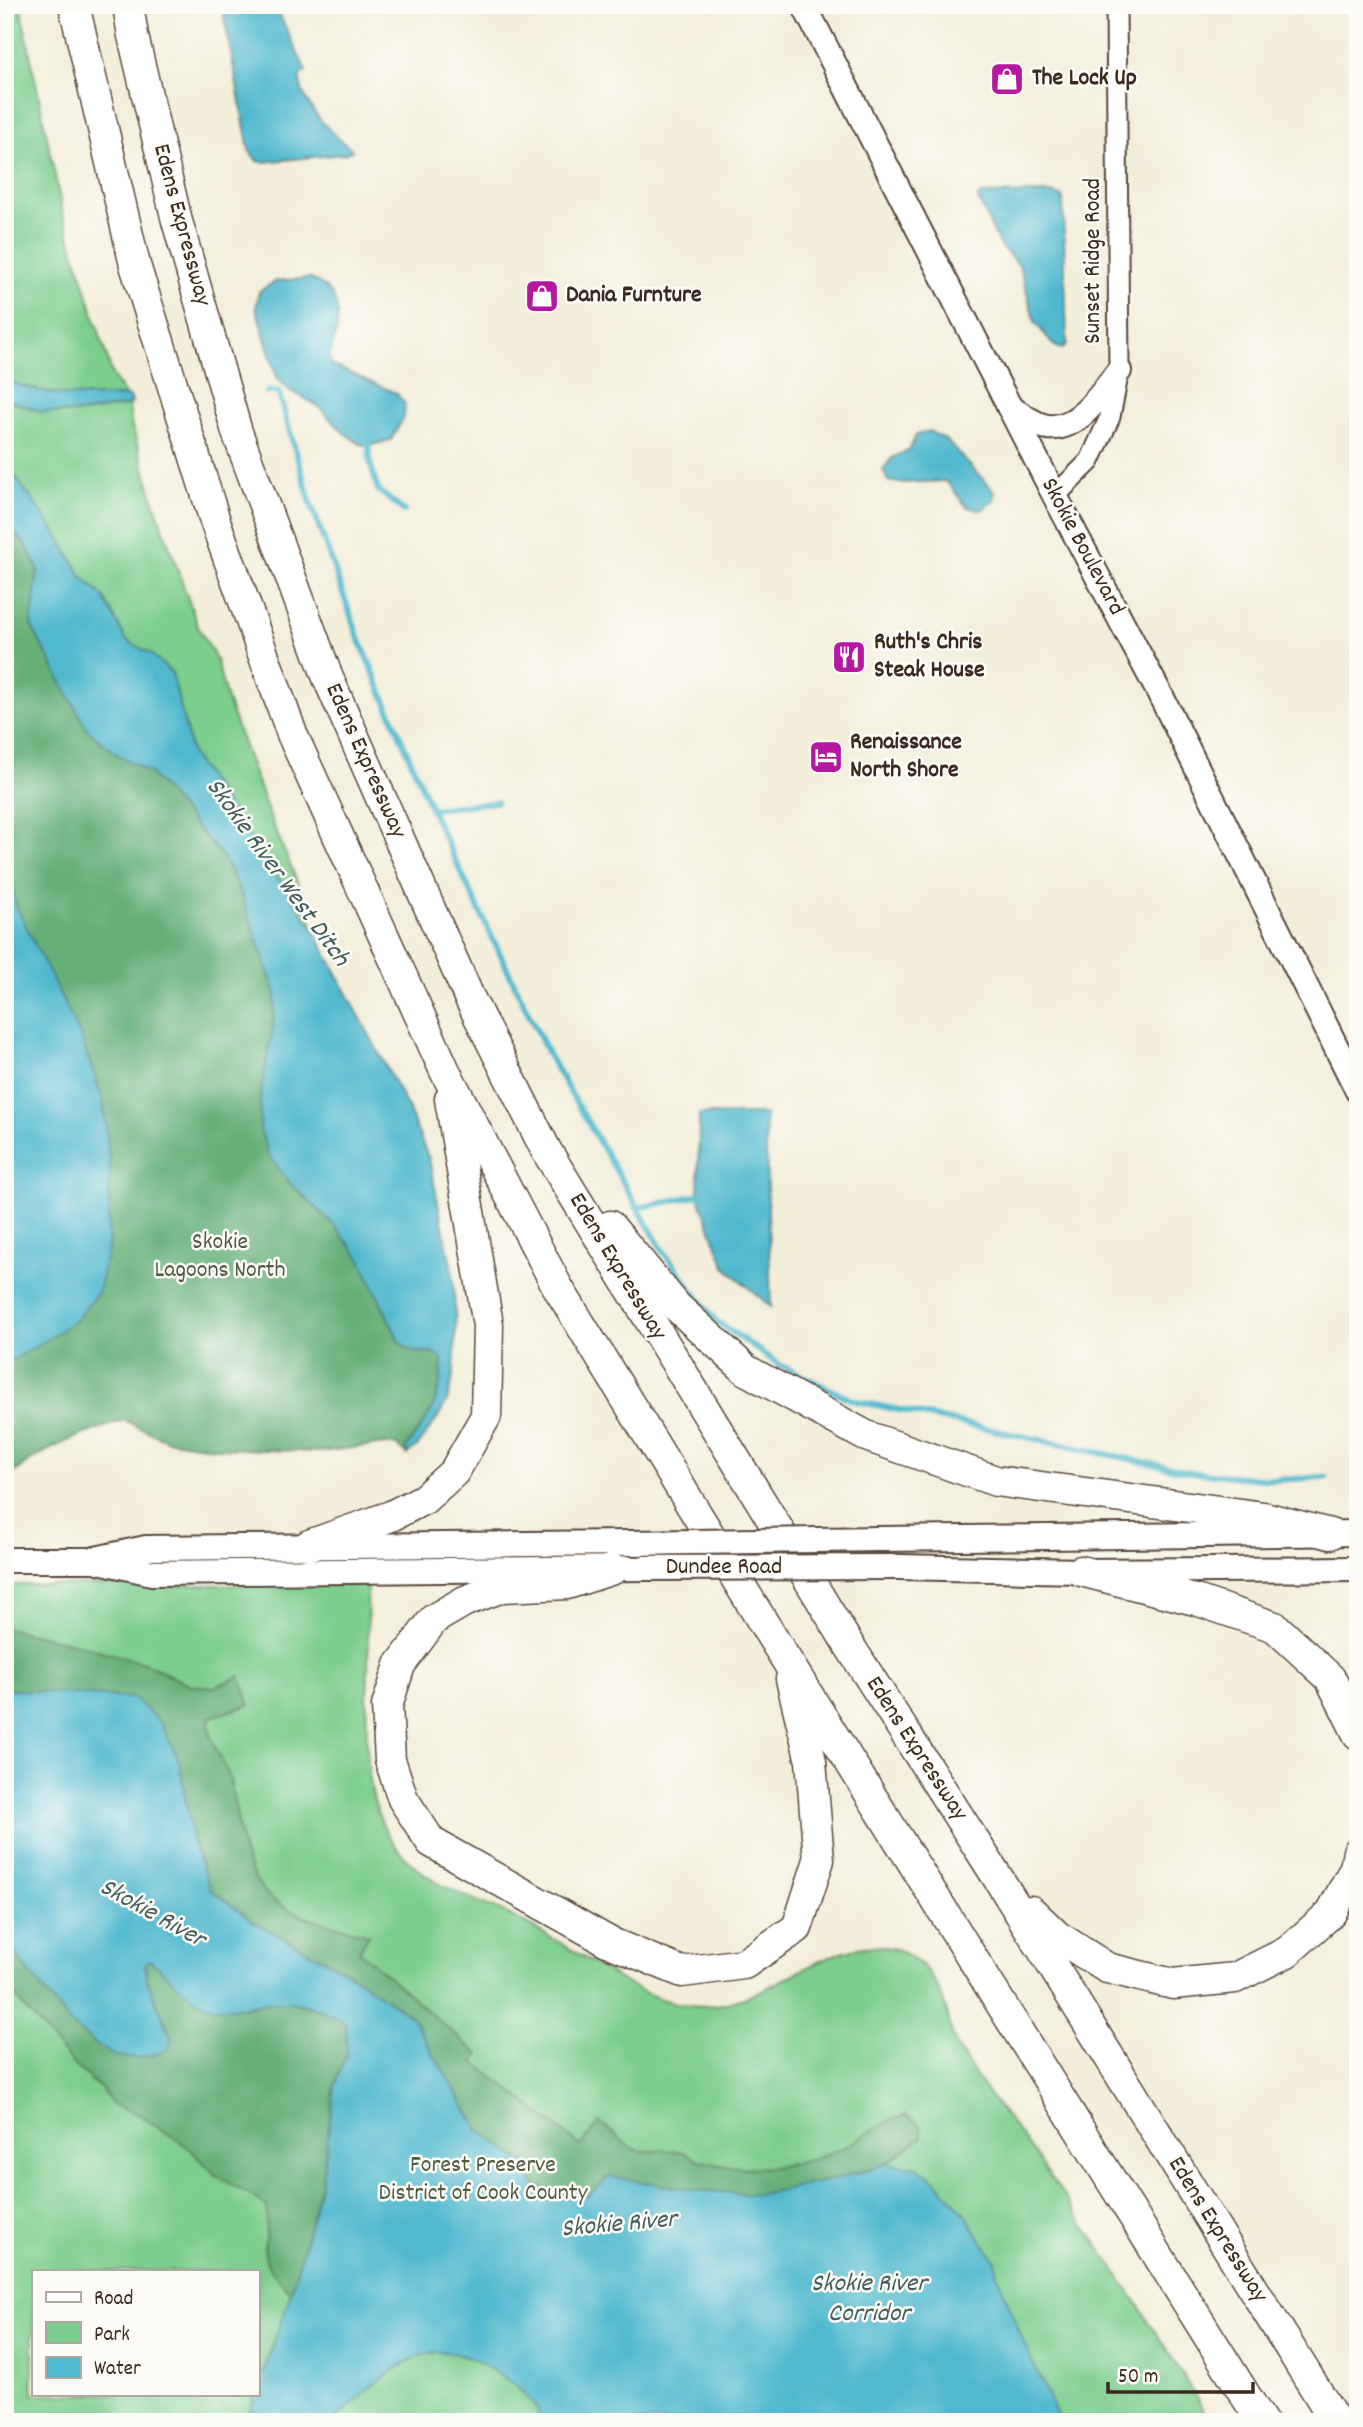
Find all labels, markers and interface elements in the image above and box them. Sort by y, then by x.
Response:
shop icon: The Lock Up [988,60,1026,98]
place label: The Lock Up [1032,62,1137,96]
street label: Edens Expressway [143,140,219,311]
street label: Sunset Ridge Road [1077,178,1111,344]
shop icon: Dania Furnture [523,277,561,315]
place label: Dania Furnture [566,279,702,313]
street label: Skokie Boulevard [1031,472,1133,622]
place label: Ruth's Chris Steak House [874,626,985,688]
restaurant icon: Ruth's Chris Steak House [830,638,868,676]
street label: Edens Expressway [316,678,415,845]
place label: Renaissance North Shore [850,726,962,788]
hotel icon: Renaissance North Shore [807,738,845,776]
water label: Skokie River West Ditch [196,771,359,976]
street label: Edens Expressway [560,1187,675,1348]
park label: Skokie Lagoons North [155,1226,285,1288]
street label: Dundee Road [666,1551,782,1585]
street label: Edens Expressway [856,1670,976,1829]
water label: Skokie River [92,1870,215,1960]
park label: Forest Preserve District of Cook County [379,2149,589,2211]
street label: Edens Expressway [1159,2150,1276,2311]
water label: Skokie River [560,2201,682,2248]
water label: Skokie River Corridor [811,2266,930,2333]
legend [32,2270,259,2396]
text: Road [94,2285,133,2315]
text: Park [94,2321,130,2351]
scale bar [1108,2350,1253,2394]
text: Water [94,2355,141,2385]
text: 50 m [1118,2363,1158,2393]

